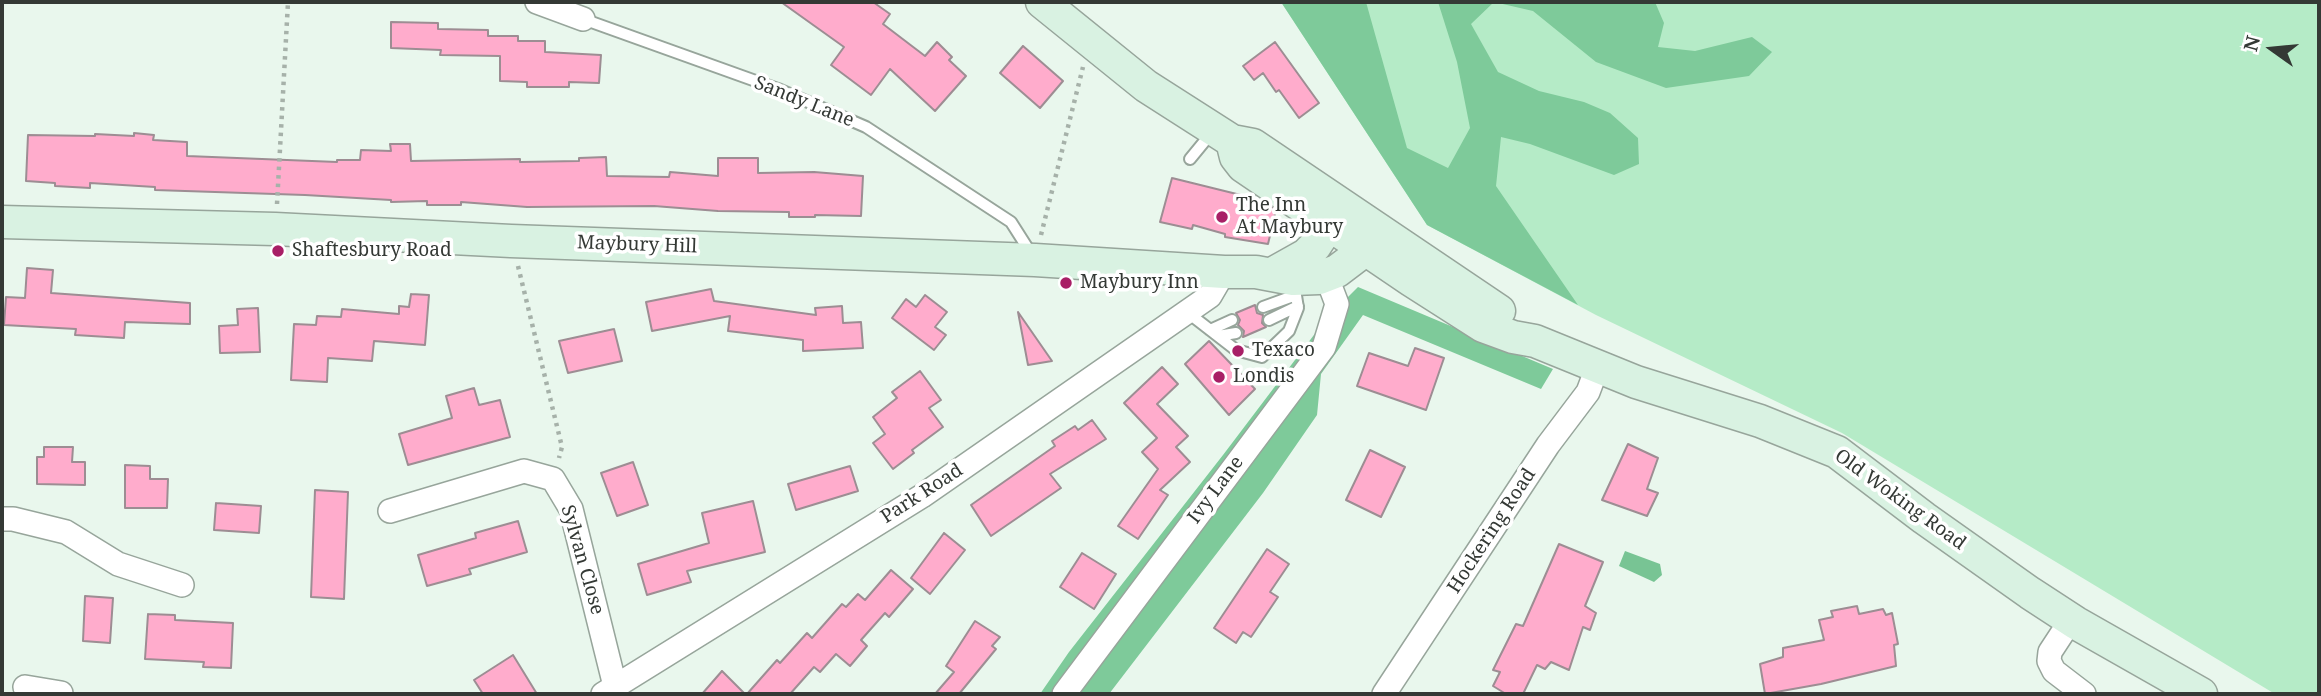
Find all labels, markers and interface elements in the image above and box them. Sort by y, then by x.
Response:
north arrow [2237,14,2307,84]
text: N [2237,33,2266,54]
street label: Sandy Lane [751,72,857,132]
place label: The Inn At Maybury [1236,195,1343,239]
marker: The Inn At Maybury [1214,209,1230,225]
street label: Maybury Hill [577,232,697,258]
place label: Shaftesbury Road [292,240,452,262]
marker: Shaftesbury Road [270,243,286,259]
place label: Maybury Inn [1080,272,1199,294]
marker: Maybury Inn [1058,275,1074,291]
place label: Texaco [1252,340,1315,362]
marker: Texaco [1230,343,1246,359]
place label: Londis [1233,366,1294,388]
marker: Londis [1211,369,1227,385]
street label: Old Woking Road [1830,445,1970,555]
street label: Ivy Lane [1183,452,1249,528]
street label: Park Road [877,459,967,529]
street label: Hockering Road [1443,464,1541,598]
street label: Sylvan Close [556,503,608,617]

